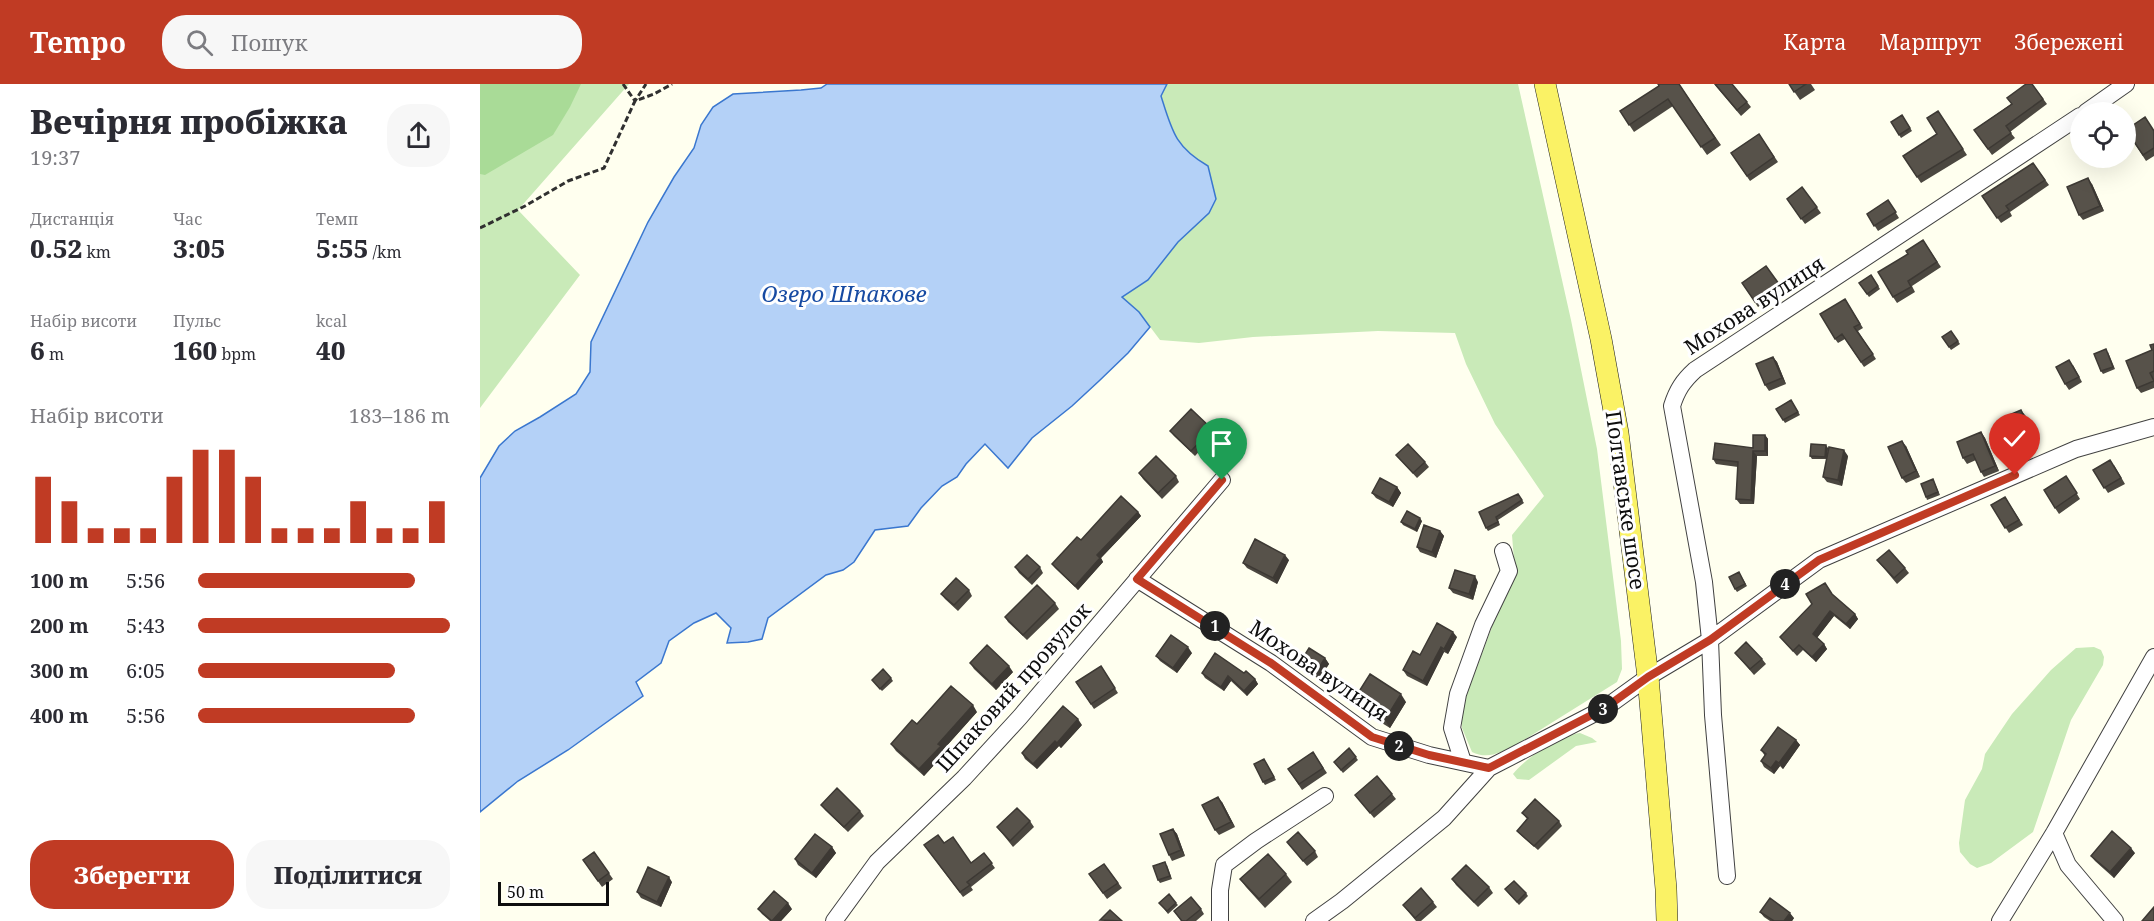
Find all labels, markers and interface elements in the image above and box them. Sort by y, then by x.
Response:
search box [162,15,582,69]
text: Tempo [30,23,126,61]
icon: search [183,26,216,59]
text: Пошук [231,27,307,57]
text: Карта [1783,28,1846,56]
text: Маршрут [1879,28,1981,56]
text: Збережені [2014,28,2124,56]
text: Вечірня пробіжка [30,99,348,144]
map controls [2070,102,2136,168]
button: locate [2070,102,2136,168]
button: share [387,104,450,167]
text: 19:37 [30,144,80,171]
text: Дистанція [30,208,114,230]
text: Час [173,208,202,230]
text: Темп [316,208,358,230]
text: 0.52 [30,230,82,266]
text: 3:05 [173,230,225,266]
text: 5:55 [316,230,368,266]
text: km [82,241,111,263]
text: /km [368,241,402,263]
street label: Мохова вулиця [1678,249,1830,361]
water label: Озеро Шпакове [761,278,927,308]
text: Набір висоти [30,310,137,332]
text: Пульс [173,310,221,332]
text: kcal [316,310,347,332]
text: 6 [30,332,45,368]
text: 160 [173,332,217,368]
text: 40 [316,332,345,368]
text: m [45,343,64,365]
text: bpm [217,343,256,365]
text: Набір висоти [30,402,164,429]
text: 183–186 m [349,402,450,429]
street label: Полтавське шосе [1600,409,1652,591]
pin [1989,413,2040,475]
pin [1196,418,1247,480]
icon: check [1998,422,2031,455]
icon: arrive [1205,427,1238,460]
text: 100 m [30,567,89,594]
text: 5:56 [126,567,165,594]
pin: 4 [1770,569,1800,599]
text: 4 [1780,573,1790,595]
street label: Шпаковий провулок [929,596,1097,778]
pin: 1 [1200,611,1230,641]
text: 200 m [30,612,89,639]
text: 5:43 [126,612,165,639]
street label: Мохова вулиця [1244,613,1394,727]
text: 1 [1210,615,1220,637]
text: 300 m [30,657,89,684]
text: 6:05 [126,657,165,684]
pin: 3 [1588,694,1618,724]
text: 3 [1598,698,1608,720]
text: 400 m [30,702,89,729]
text: 5:56 [126,702,165,729]
pin: 2 [1384,731,1414,761]
text: 2 [1394,735,1404,757]
button: Зберегти [30,840,234,909]
button: Поділитися [246,840,450,909]
scale bar [498,879,609,906]
text: 50 m [507,881,544,903]

